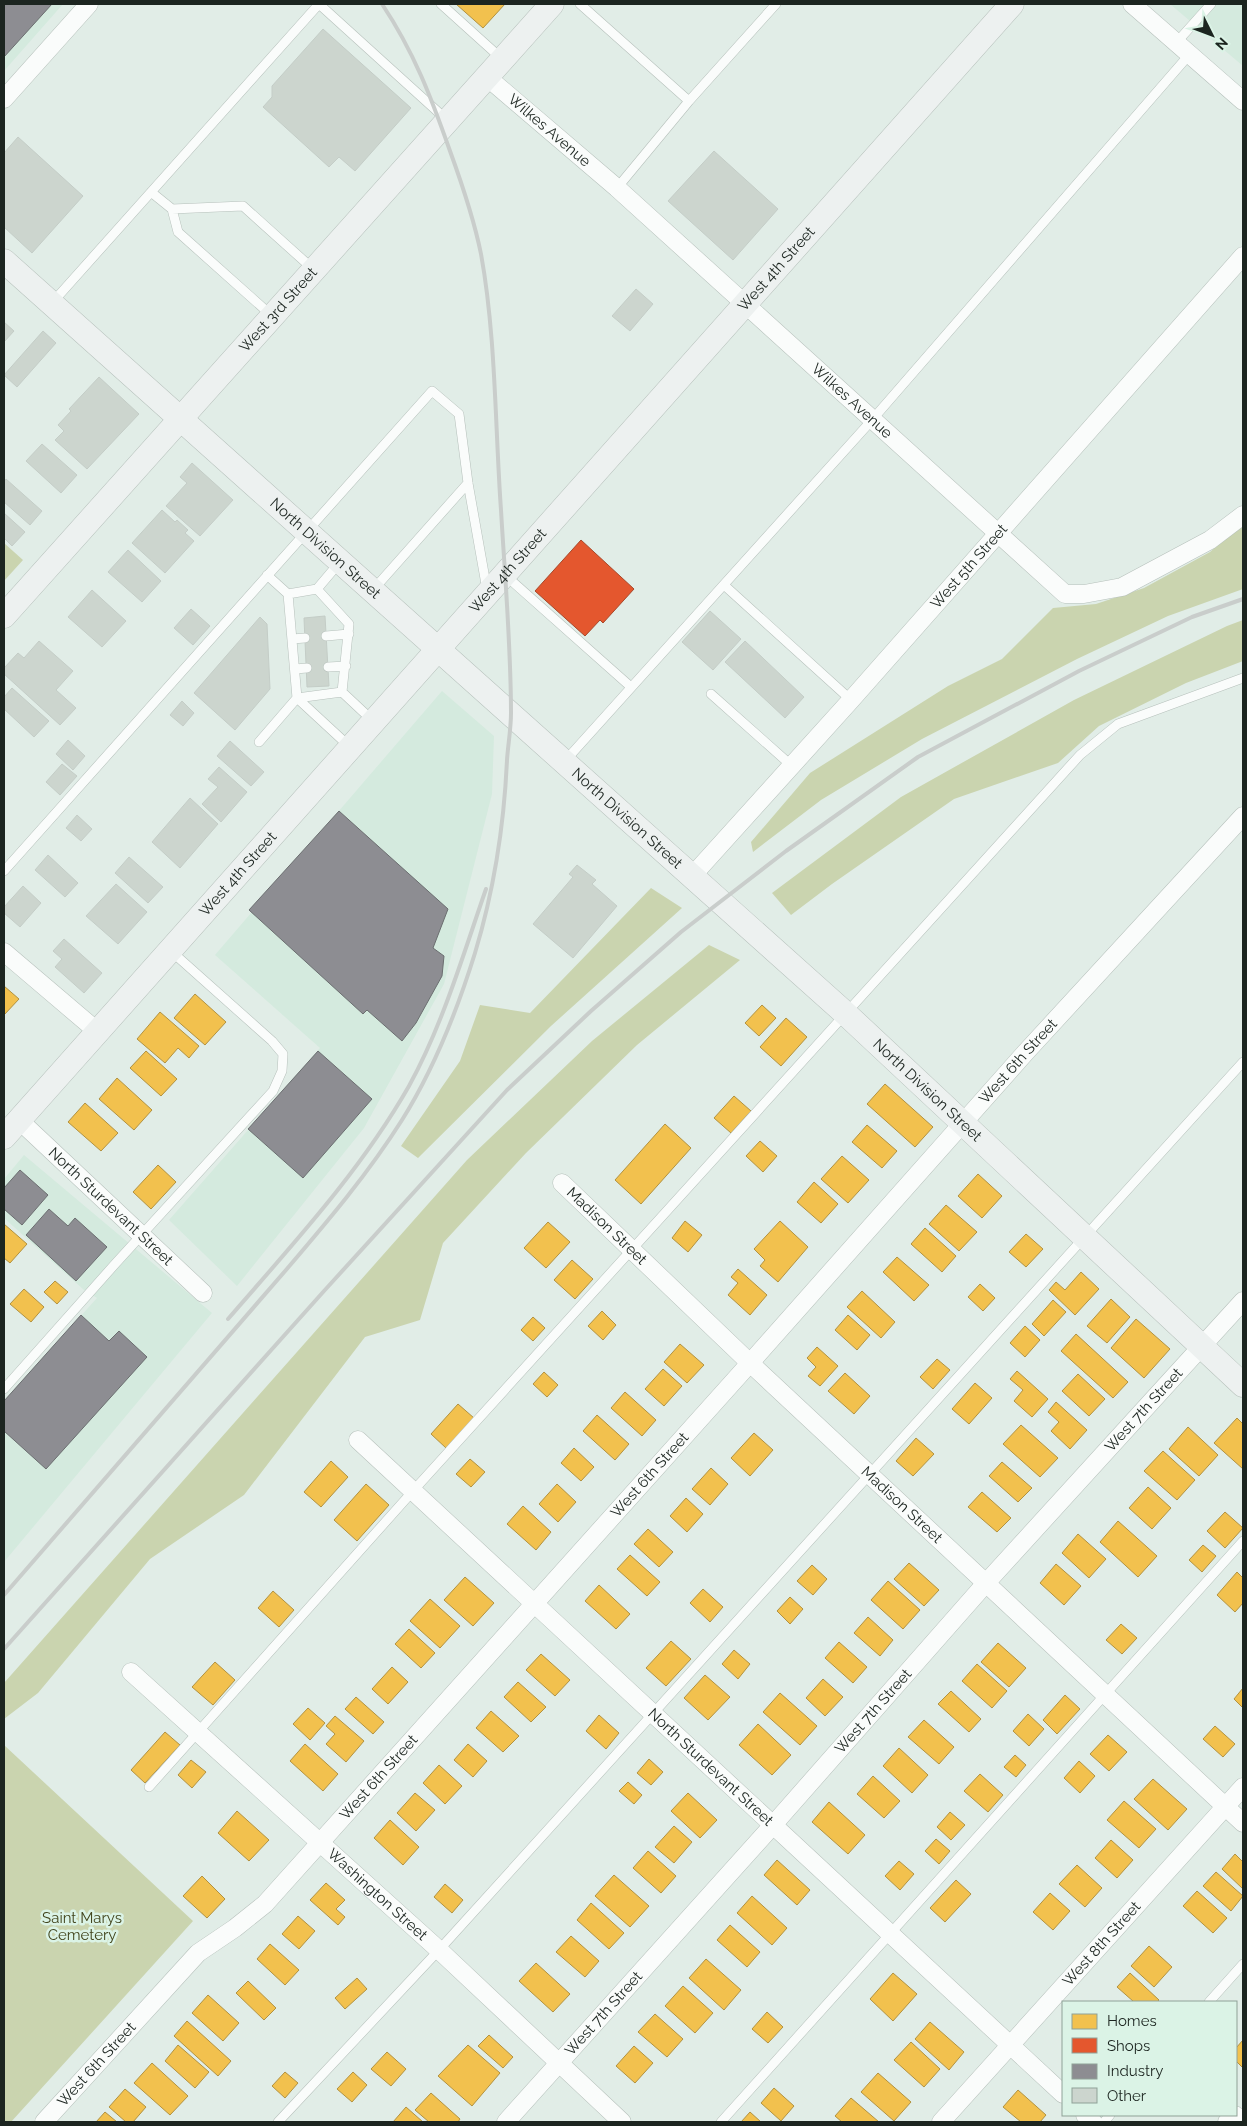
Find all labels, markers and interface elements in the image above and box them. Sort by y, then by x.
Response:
north arrow [1187,10,1237,60]
text: N [1212,34,1231,53]
street label: Wilkes Avenue [504,90,594,171]
street label: West 4th Street [734,223,819,315]
street label: West 3rd Street [236,264,321,356]
street label: Wilkes Avenue [808,360,896,442]
street label: North Division Street [266,494,384,602]
street label: West 5th Street [927,520,1011,612]
street label: West 4th Street [466,525,550,617]
street label: North Division Street [568,764,686,872]
street label: West 4th Street [196,828,280,920]
street label: West 6th Street [975,1015,1061,1107]
street label: North Division Street [869,1035,986,1145]
street label: North Sturdevant Street [45,1143,177,1269]
street label: Madison Street [563,1183,651,1268]
street label: West 7th Street [1101,1364,1186,1455]
street label: West 6th Street [607,1429,692,1521]
street label: Madison Street [858,1463,946,1547]
street label: West 7th Street [831,1665,915,1757]
street label: North Sturdevant Street [644,1705,777,1830]
street label: West 6th Street [336,1731,421,1823]
street label: Washington Street [324,1845,431,1944]
street label: West 8th Street [1059,1898,1144,1990]
park label: Saint Marys Cemetery [42,1909,122,1944]
street label: West 7th Street [561,1968,646,2059]
legend [1062,2001,1237,2116]
text: Homes [1107,2012,1157,2030]
street label: West 6th Street [54,2018,140,2110]
text: Shops [1107,2037,1150,2055]
text: Industry [1107,2062,1163,2080]
text: Other [1107,2087,1147,2105]

